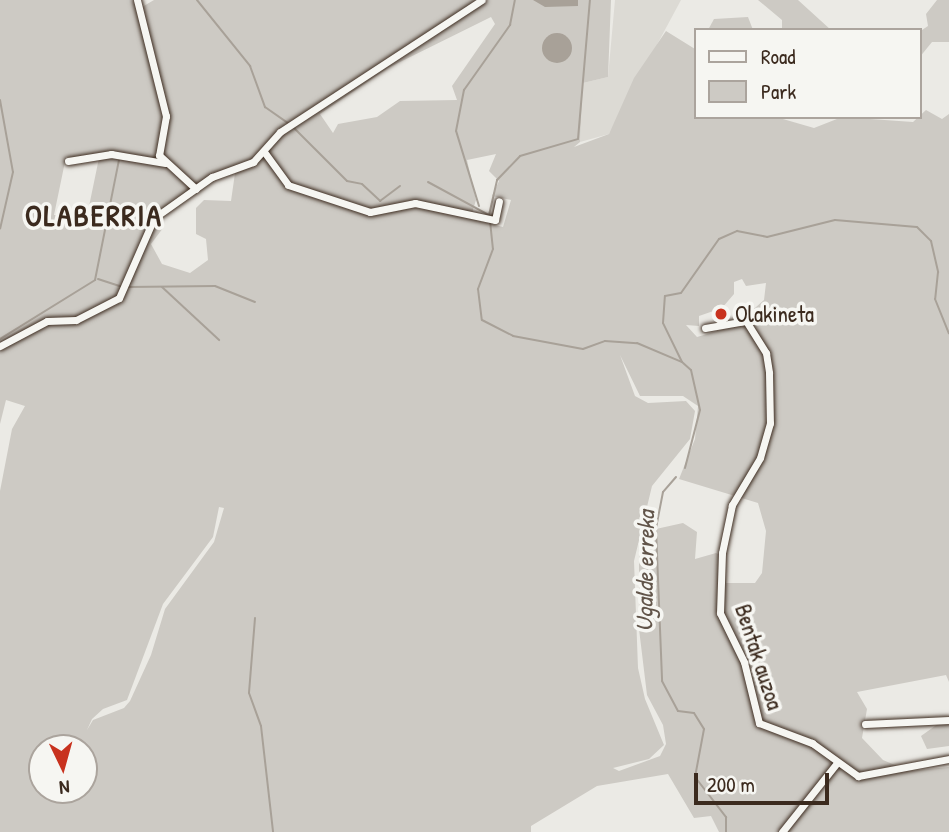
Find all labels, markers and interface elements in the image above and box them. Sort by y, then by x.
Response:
legend [694,28,921,119]
text: Road [761,42,795,71]
text: Park [761,77,796,106]
district label: OLABERRIA [26,197,162,233]
place label: Olakineta [735,300,814,328]
marker: Olakineta [713,306,729,322]
water label: Ugalde erreka [630,510,660,632]
street label: Bentak auzoa [729,601,789,713]
north arrow [28,734,98,804]
scale bar [697,758,832,802]
text: 200 m [707,770,755,799]
text: N [58,775,71,801]

